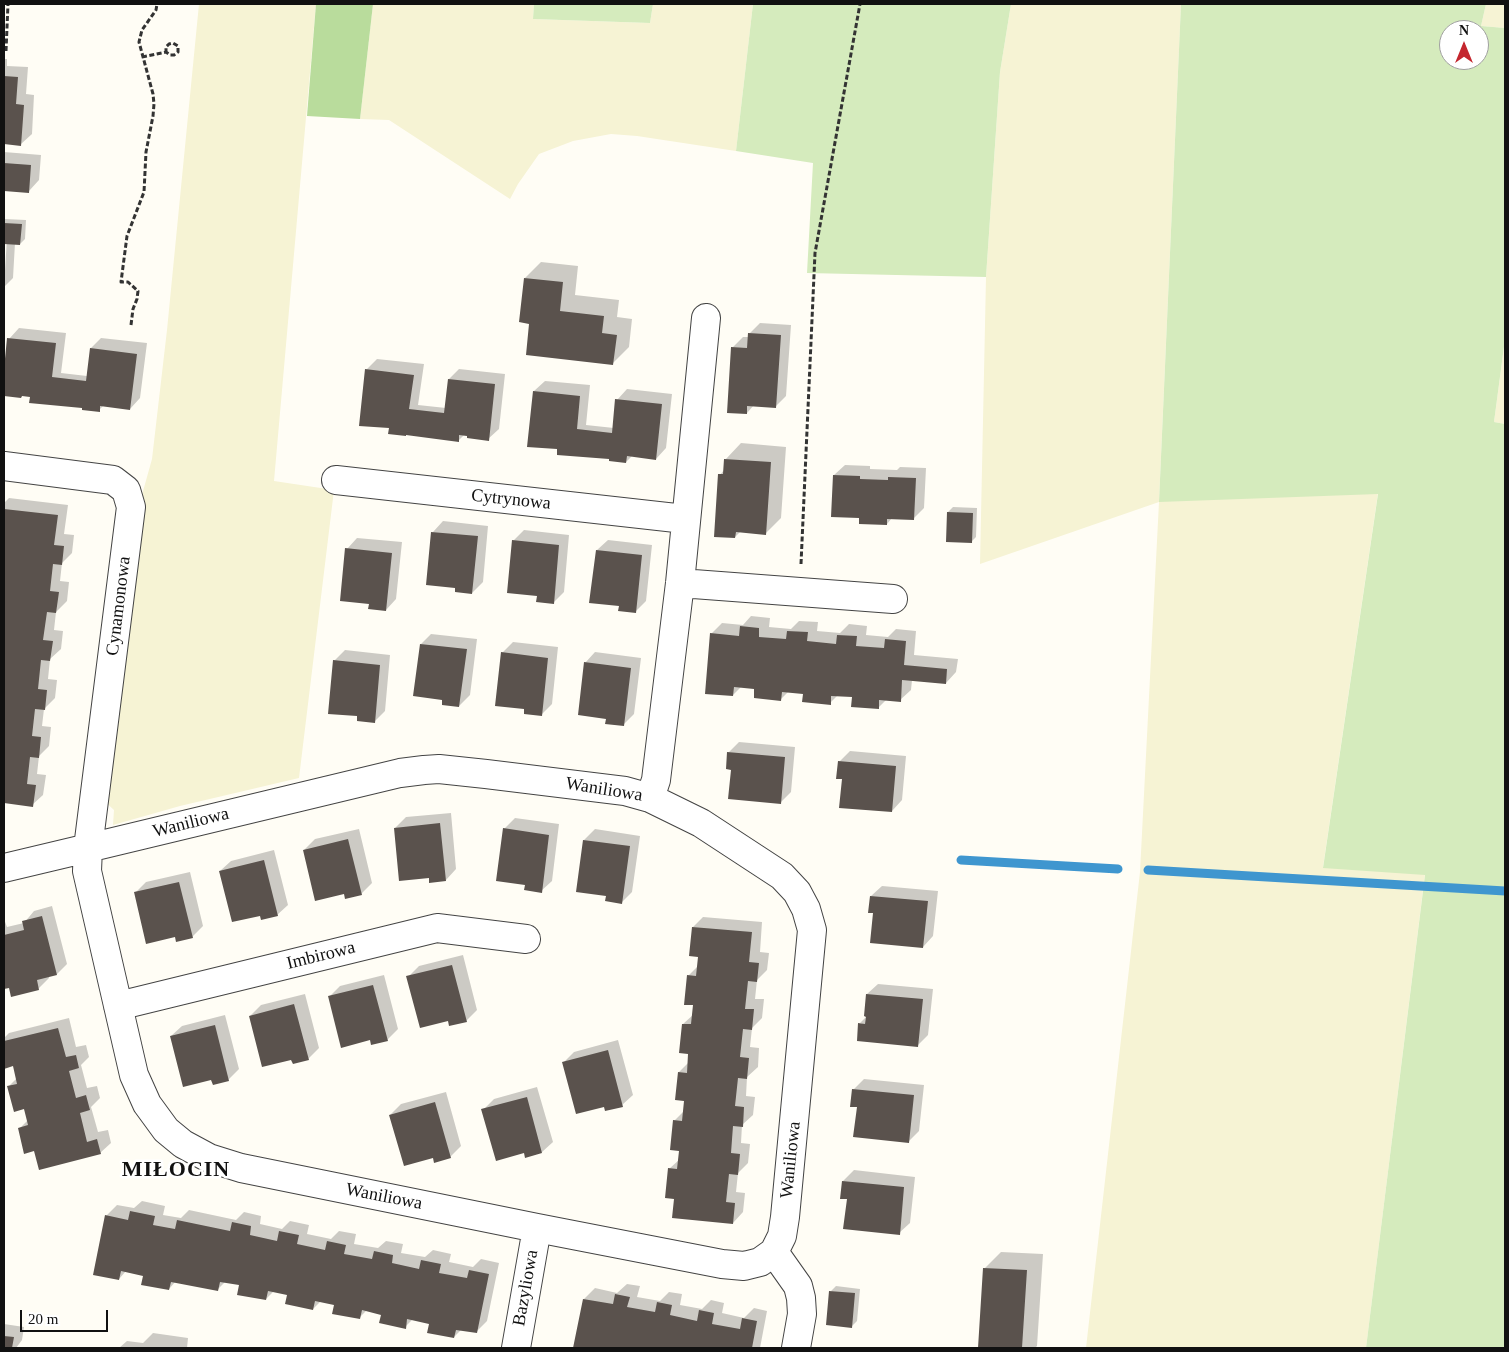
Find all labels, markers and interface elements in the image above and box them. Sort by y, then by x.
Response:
north arrow [1439,20,1489,70]
text: N [1459,23,1469,38]
street label: Cytrynowa [470,485,552,515]
street label: Cynamonowa [102,555,136,657]
street label: Waniliowa [564,773,644,807]
street label: Waniliowa [151,803,231,843]
street label: Imbirowa [284,937,358,975]
street label: Waniliowa [776,1120,806,1200]
district label: MIŁOCIN [121,1157,231,1183]
street label: Waniliowa [344,1179,424,1215]
street label: Bazyliowa [509,1248,543,1328]
scale bar [22,1300,110,1332]
text: 20 m [28,1311,58,1327]

